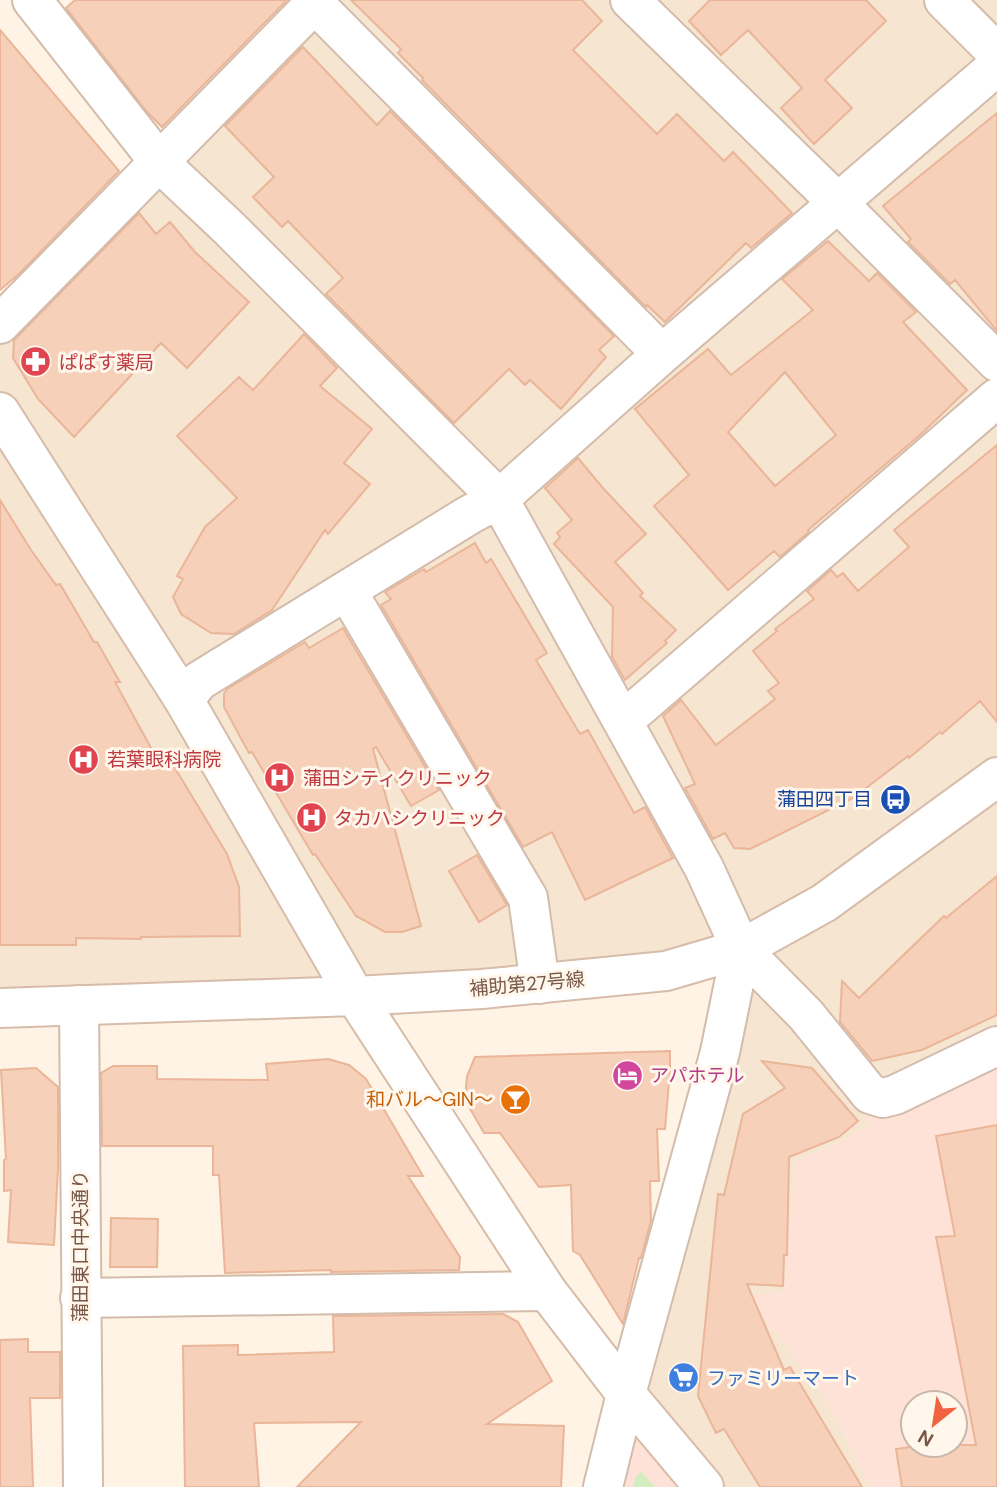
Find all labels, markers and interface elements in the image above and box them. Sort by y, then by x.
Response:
pharmacy icon: ぱぱす薬局 [19,345,53,379]
place label: ぱぱす薬局 [59,350,154,375]
hospital icon: 若葉眼科病院 [67,742,101,776]
place label: 若葉眼科病院 [107,747,221,772]
hospital icon: 蒲田シティクリニック [263,761,297,795]
place label: 蒲田シティクリニック [303,766,492,791]
bus stop icon: 蒲田四丁目 [878,782,912,816]
place label: 蒲田四丁目 [777,787,872,812]
hospital icon: タカハシクリニック [294,801,328,835]
place label: タカハシクリニック [334,806,505,831]
street label: 補助第27号線 [468,967,586,1001]
hotel icon: アパホテル [610,1058,644,1092]
place label: アパホテル [650,1063,745,1088]
bar icon: 和バル～GIN～ [499,1082,533,1116]
place label: 和バル～GIN～ [366,1087,493,1112]
street label: 蒲田東口中央通り [68,1170,93,1322]
supermarket icon: ファミリーマート [667,1361,701,1395]
place label: ファミリーマート [707,1366,859,1391]
north arrow [899,1389,969,1459]
text: N [913,1424,938,1453]

